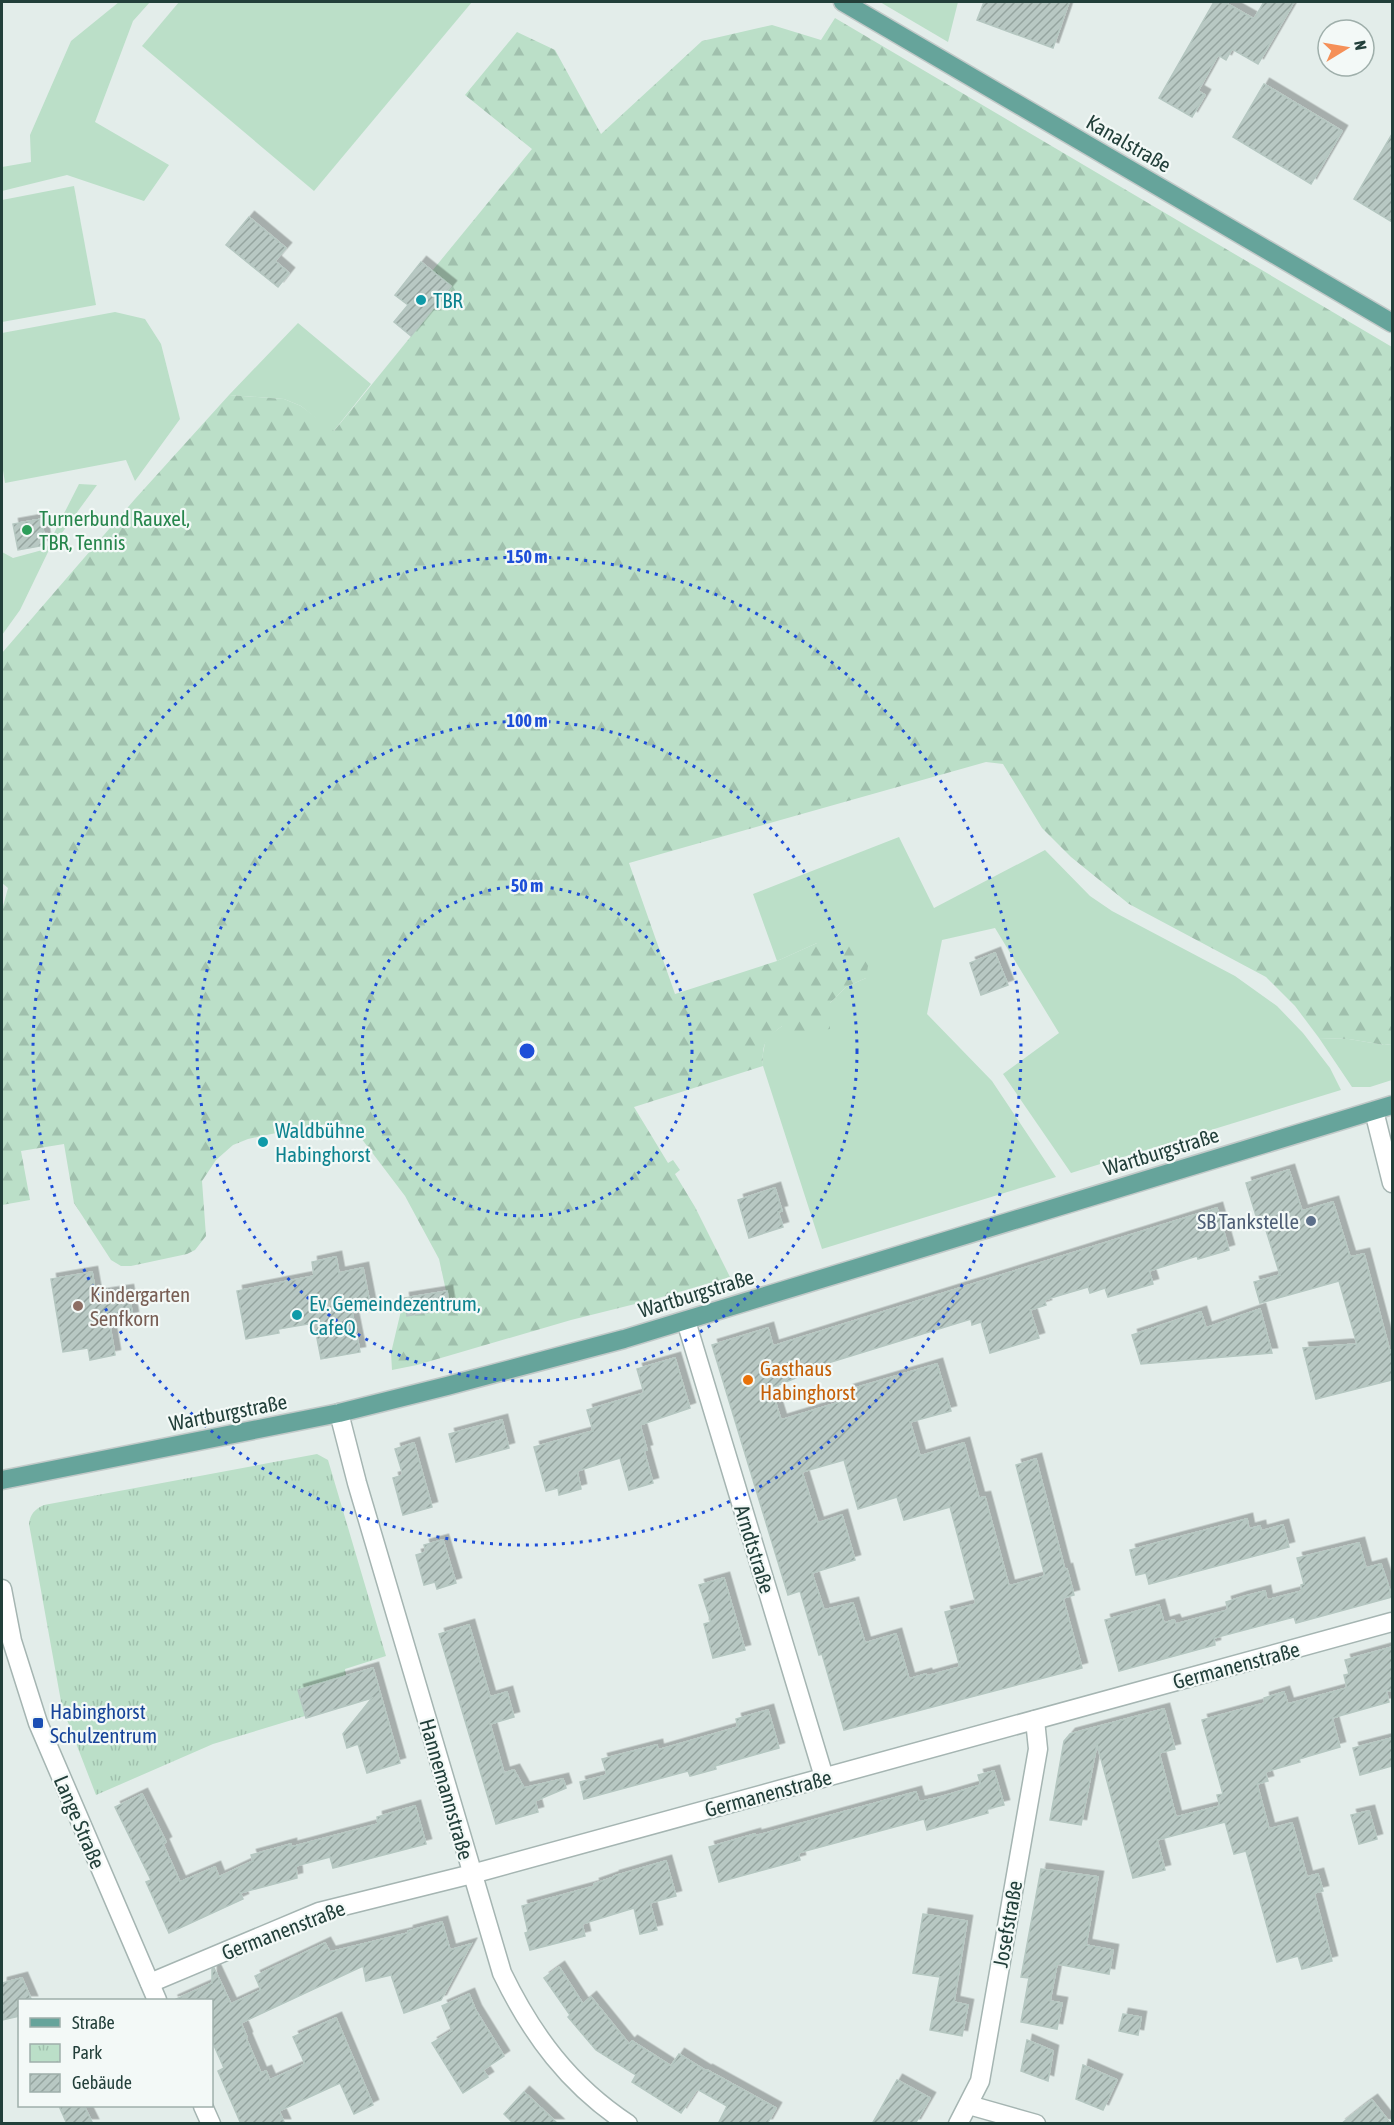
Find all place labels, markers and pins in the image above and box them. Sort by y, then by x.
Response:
place label: TBR [433,288,463,312]
marker: TBR [414,293,428,307]
place label: Turnerbund Rauxel, TBR, Tennis [39,506,190,554]
marker: Turnerbund Rauxel, TBR, Tennis [20,523,34,537]
centre of rings [517,1041,537,1061]
place label: Waldbühne Habinghorst [275,1118,371,1166]
marker: Waldbühne Habinghorst [256,1135,270,1149]
place label: SB Tankstelle [1197,1209,1299,1233]
marker: SB Tankstelle [1304,1214,1318,1228]
place label: Kindergarten Senfkorn [90,1282,190,1330]
place label: Ev. Gemeindezentrum, CafeQ [309,1291,481,1339]
marker: Kindergarten Senfkorn [71,1299,85,1313]
marker: Ev. Gemeindezentrum, CafeQ [290,1308,304,1322]
place label: Gasthaus Habinghorst [760,1356,856,1404]
marker: Gasthaus Habinghorst [741,1373,755,1387]
place label: Habinghorst Schulzentrum [50,1699,157,1747]
marker: Habinghorst Schulzentrum [31,1716,45,1730]

